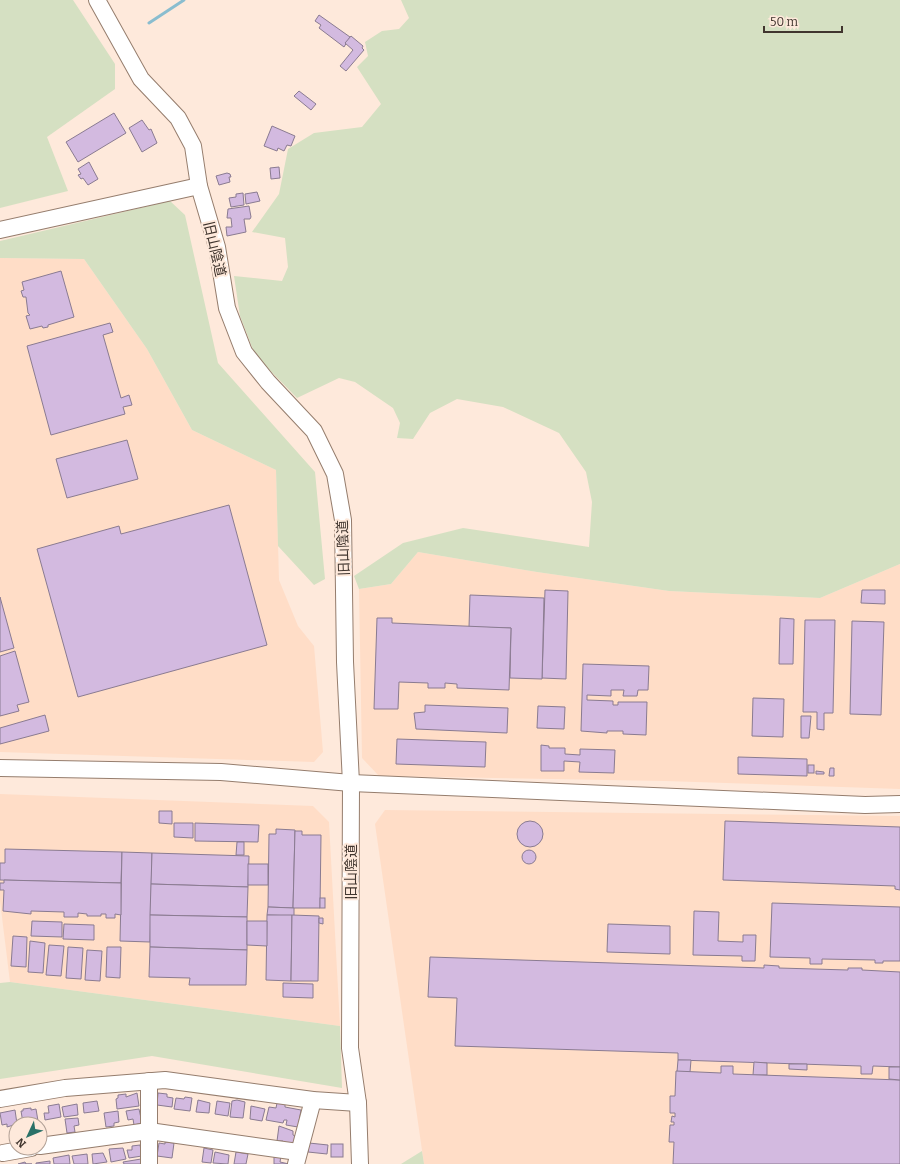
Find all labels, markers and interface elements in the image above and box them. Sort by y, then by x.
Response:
scale bar [764,8,842,34]
text: 50 m [770,15,799,29]
street label: 旧山陰道 [200,220,229,278]
street label: 旧山陰道 [334,520,353,576]
street label: 旧山陰道 [343,844,360,900]
north arrow [8,1116,48,1156]
text: N [13,1135,29,1150]

